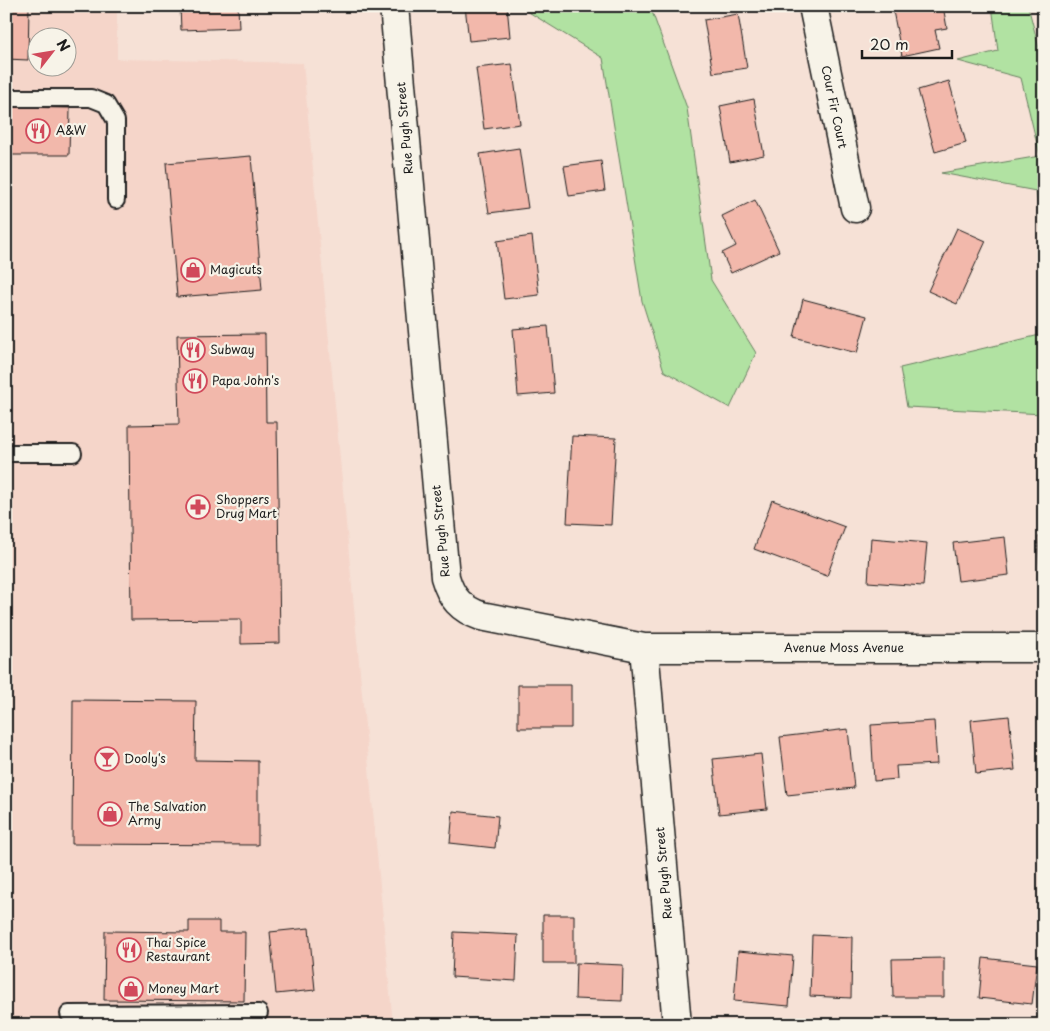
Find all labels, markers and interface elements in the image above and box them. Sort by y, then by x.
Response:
north arrow [28,28,78,78]
scale bar [862,28,952,60]
text: 20 m [870,32,909,55]
text: N [52,35,75,55]
street label: Cour Fir Court [817,64,853,150]
street label: Rue Pugh Street [391,81,417,175]
restaurant icon: A&W [25,118,51,144]
place label: A&W [56,121,87,139]
shop icon: Magicuts [180,257,206,283]
place label: Magicuts [210,260,262,278]
restaurant icon: Subway [180,337,206,363]
place label: Subway [210,340,255,358]
restaurant icon: Papa John's [182,368,208,394]
place label: Papa John's [212,371,280,389]
street label: Rue Pugh Street [426,484,454,578]
place label: Shoppers Drug Mart [216,490,277,522]
pharmacy icon: Shoppers Drug Mart [185,494,211,520]
street label: Avenue Moss Avenue [784,638,904,656]
bar icon: Dooly's [94,746,120,772]
place label: Dooly's [124,749,166,767]
place label: The Salvation Army [128,797,207,829]
shop icon: The Salvation Army [97,801,123,827]
street label: Rue Pugh Street [650,826,676,920]
place label: Thai Spice Restaurant [146,933,210,965]
restaurant icon: Thai Spice Restaurant [116,937,142,963]
shop icon: Money Mart [118,976,144,1002]
place label: Money Mart [148,979,219,997]

